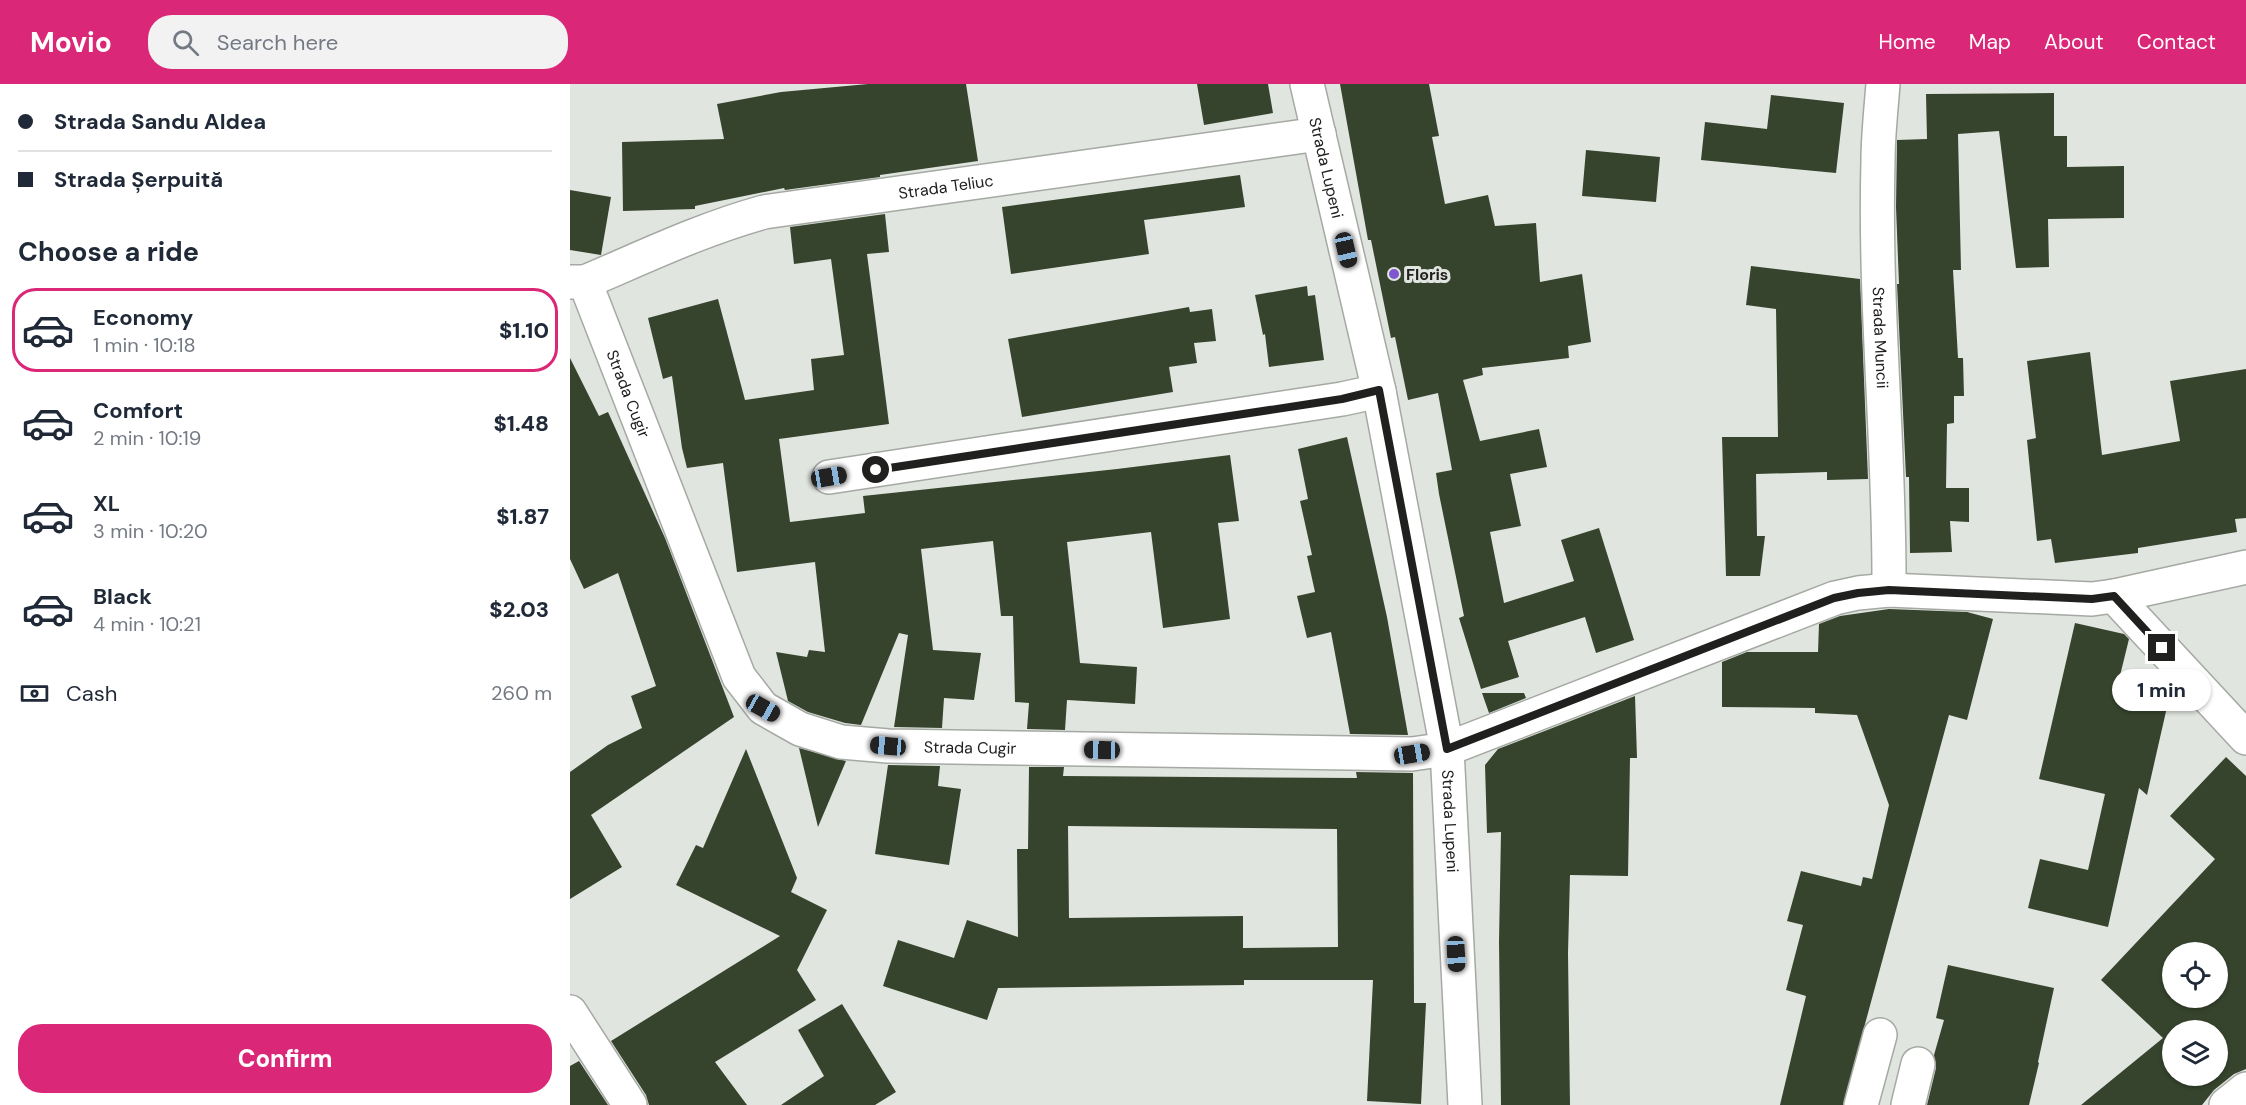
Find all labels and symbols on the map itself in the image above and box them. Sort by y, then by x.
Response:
street label: Strada Lupeni [1305,115,1349,220]
street label: Strada Teliuc [897,169,995,203]
car [1333,230,1359,270]
place label: Floris [1406,264,1448,285]
marker: Floris [1387,267,1401,281]
street label: Strada Muncii [1868,286,1893,389]
street label: Strada Cugir [602,347,655,441]
route start [862,456,889,483]
car [810,465,848,489]
route end [2148,634,2175,661]
callout: 1 min [2112,669,2212,711]
car [743,691,783,725]
car [869,735,907,757]
street label: Strada Cugir [924,736,1017,758]
car [1084,741,1120,759]
car [1393,742,1431,766]
street label: Strada Lupeni [1438,769,1464,873]
car [1446,936,1466,972]

